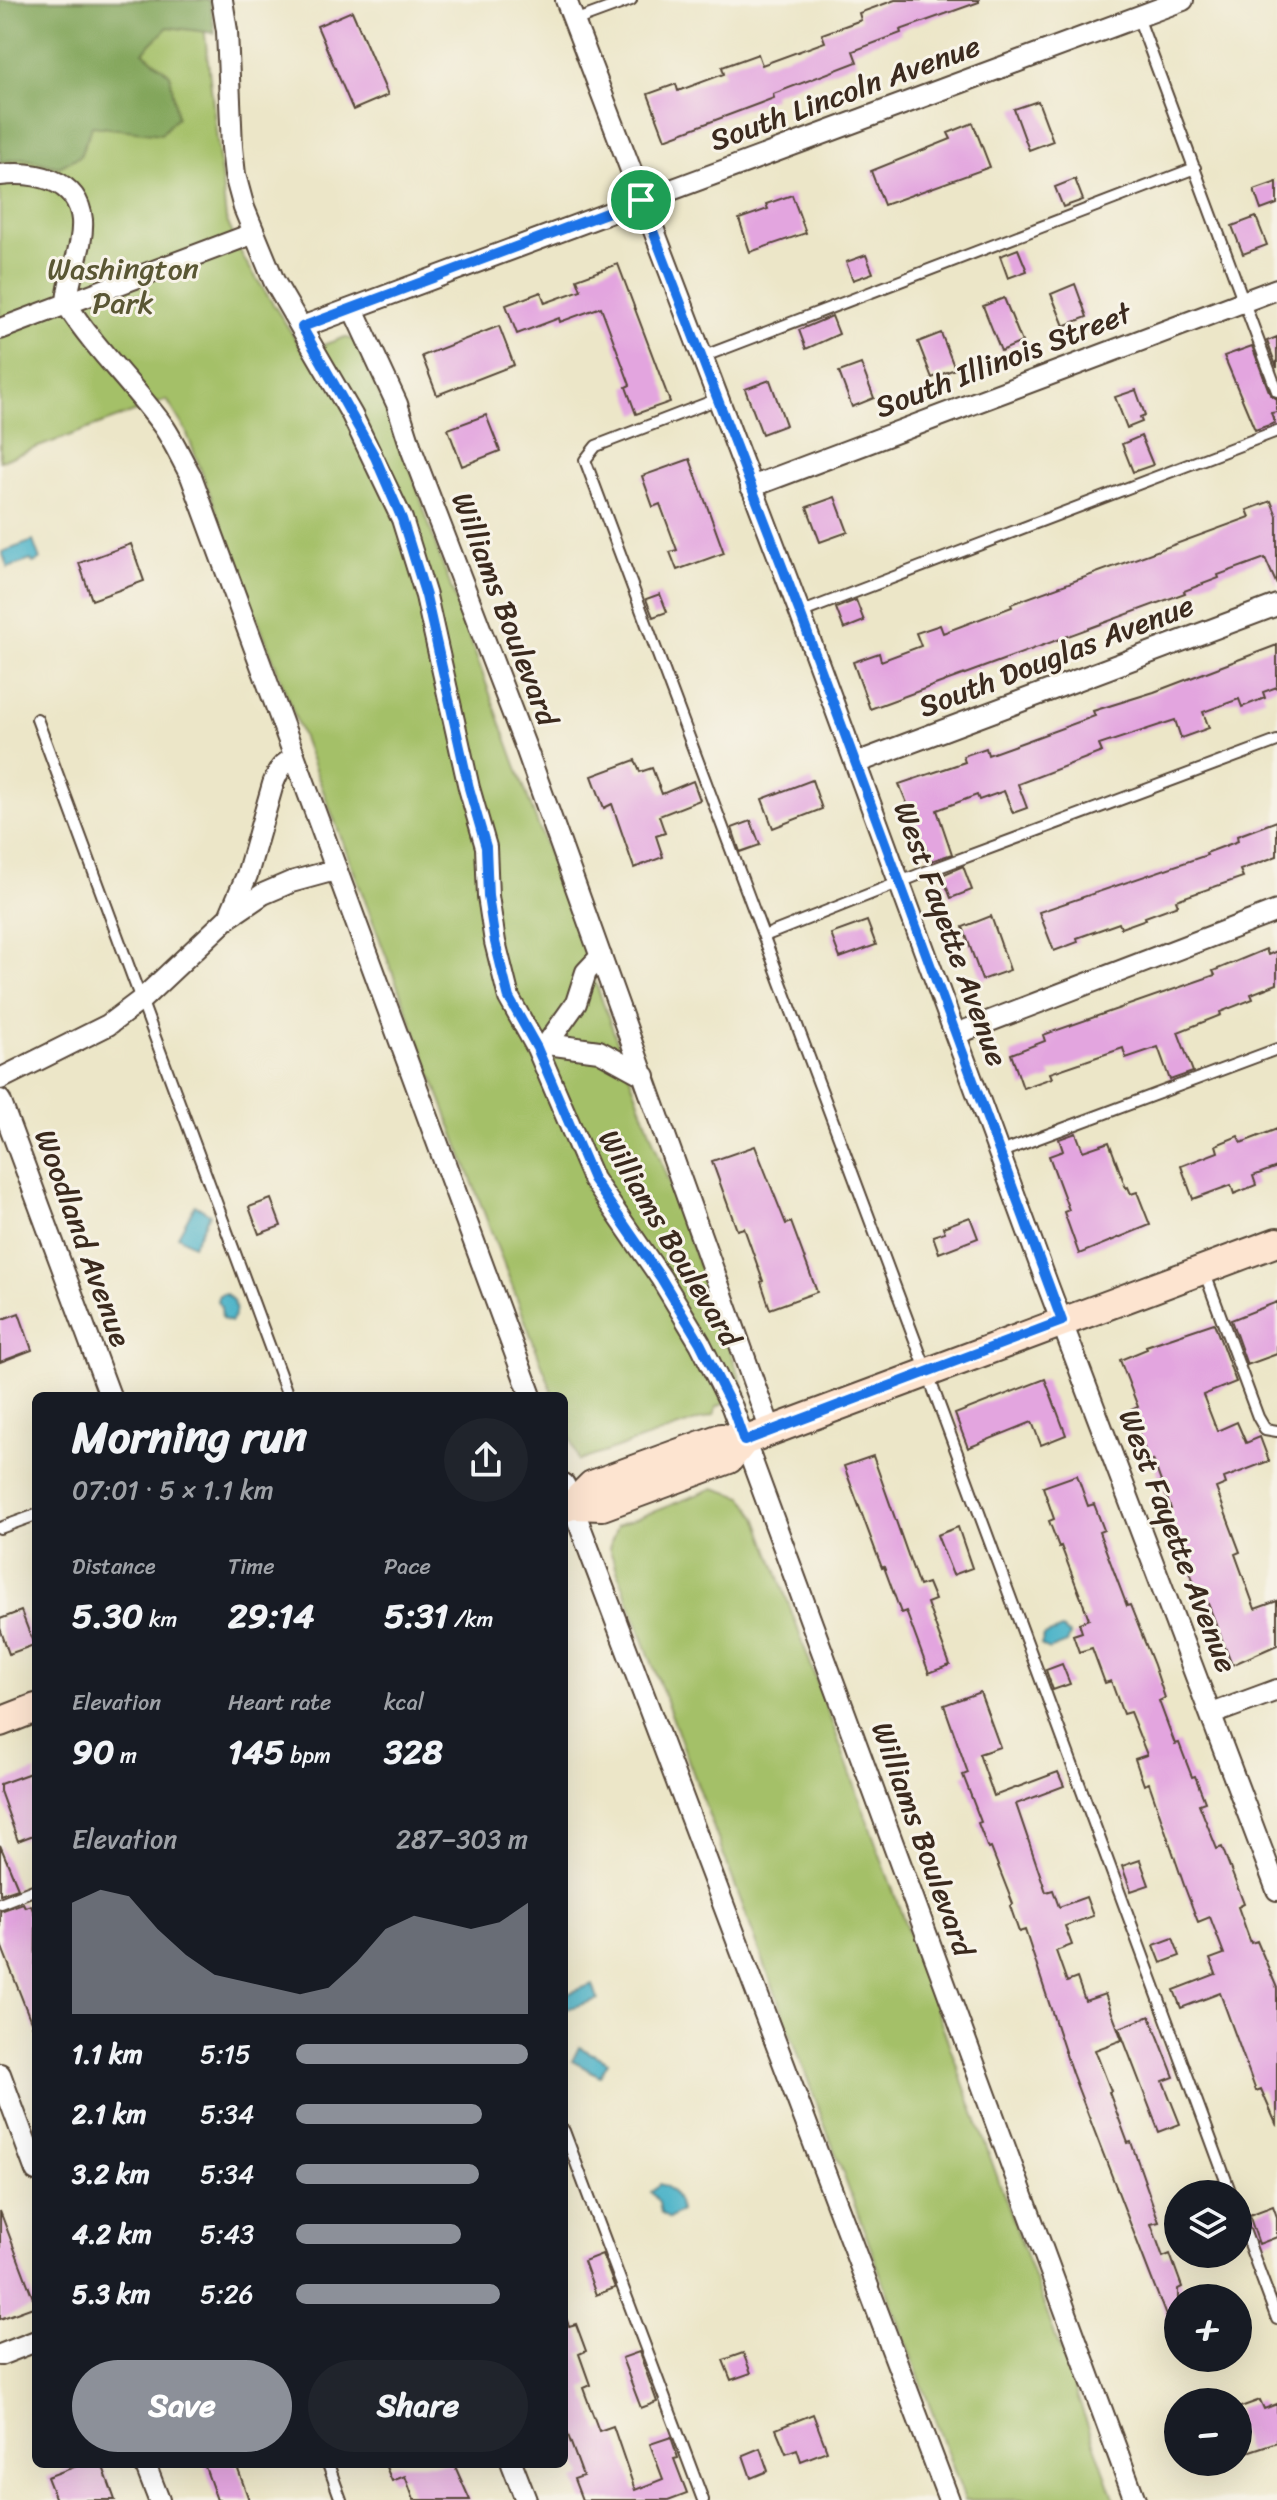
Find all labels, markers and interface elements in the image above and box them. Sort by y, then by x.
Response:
street label: South Lincoln Avenue [702,19,988,167]
pin [607,166,675,234]
icon: arrive [619,178,663,222]
park label: Washington Park [47,242,199,330]
street label: South Illinois Street [867,286,1141,434]
street label: Williams Boulevard [436,484,575,736]
street label: South Douglas Avenue [910,579,1202,733]
street label: West Fayette Avenue [878,794,1024,1074]
street label: Williams Boulevard [583,1118,758,1360]
street label: Woodland Avenue [18,1121,148,1355]
text: Morning run [72,1398,307,1476]
street label: West Fayette Avenue [1103,1401,1253,1681]
button: share [444,1418,528,1502]
text: 07:01 · 5 × 1.1 km [72,1467,274,1513]
text: Distance [72,1547,156,1586]
text: Time [228,1547,275,1586]
text: Pace [384,1547,431,1586]
text: 5.30 [72,1586,143,1646]
text: 29:14 [228,1586,315,1646]
text: 5:31 [384,1586,448,1646]
text: km [143,1600,178,1639]
text: /km [448,1600,494,1639]
text: Elevation [72,1683,161,1722]
text: Heart rate [228,1683,331,1722]
text: kcal [384,1683,424,1722]
street label: Williams Boulevard [855,1714,991,1966]
text: 90 [72,1722,114,1782]
text: 145 [228,1722,285,1782]
text: 328 [384,1722,443,1782]
text: m [114,1736,137,1775]
text: bpm [285,1736,331,1775]
text: Elevation [72,1816,177,1862]
text: 287–303 m [396,1816,528,1862]
text: 1.1 km [72,2031,143,2077]
text: 5:15 [200,2031,251,2077]
text: 2.1 km [72,2091,147,2137]
text: 5:34 [200,2091,254,2137]
text: 3.2 km [72,2151,150,2197]
text: 5:34 [200,2151,254,2197]
map controls [1164,2180,1252,2476]
button: layers [1164,2180,1252,2268]
text: 4.2 km [72,2211,152,2257]
text: 5:43 [200,2211,254,2257]
text: 5.3 km [72,2271,151,2317]
text: 5:26 [200,2271,254,2317]
button: + [1164,2284,1252,2372]
button: Save [72,2360,292,2452]
button: Share [308,2360,528,2452]
button: − [1164,2388,1252,2476]

